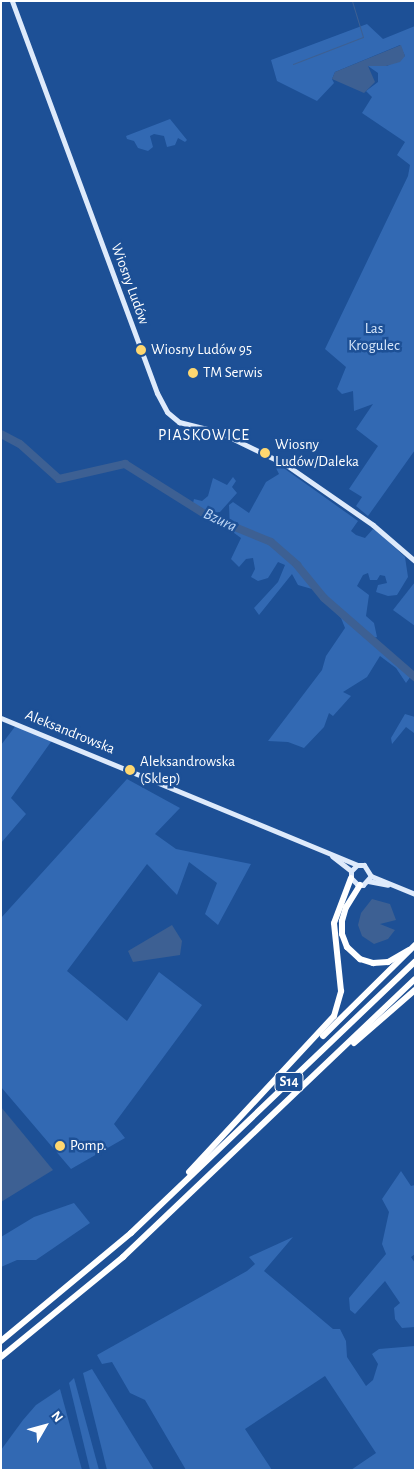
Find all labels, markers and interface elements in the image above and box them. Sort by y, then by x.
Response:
street label: Wiosny Ludów [107,241,153,327]
park label: Las Krogulec [348,319,400,354]
place label: Wiosny Ludów 95 [151,341,252,359]
marker: Wiosny Ludów 95 [135,344,147,356]
place label: TM Serwis [203,364,263,382]
marker: TM Serwis [187,367,199,379]
district label: PIASKOWICE [157,425,251,445]
place label: Wiosny Ludów/Daleka [275,435,359,470]
marker: Wiosny Ludów/Daleka [259,447,271,459]
water label: Bzura [200,504,240,536]
street label: Aleksandrowska [23,706,117,758]
place label: Aleksandrowska (Sklep) [140,752,235,787]
marker: Aleksandrowska (Sklep) [124,764,136,776]
road number: S14 [274,1070,304,1094]
place label: Pomp. [70,1137,107,1155]
marker: Pomp. [54,1140,66,1152]
north arrow [20,1401,70,1451]
text: N [48,1409,65,1425]

